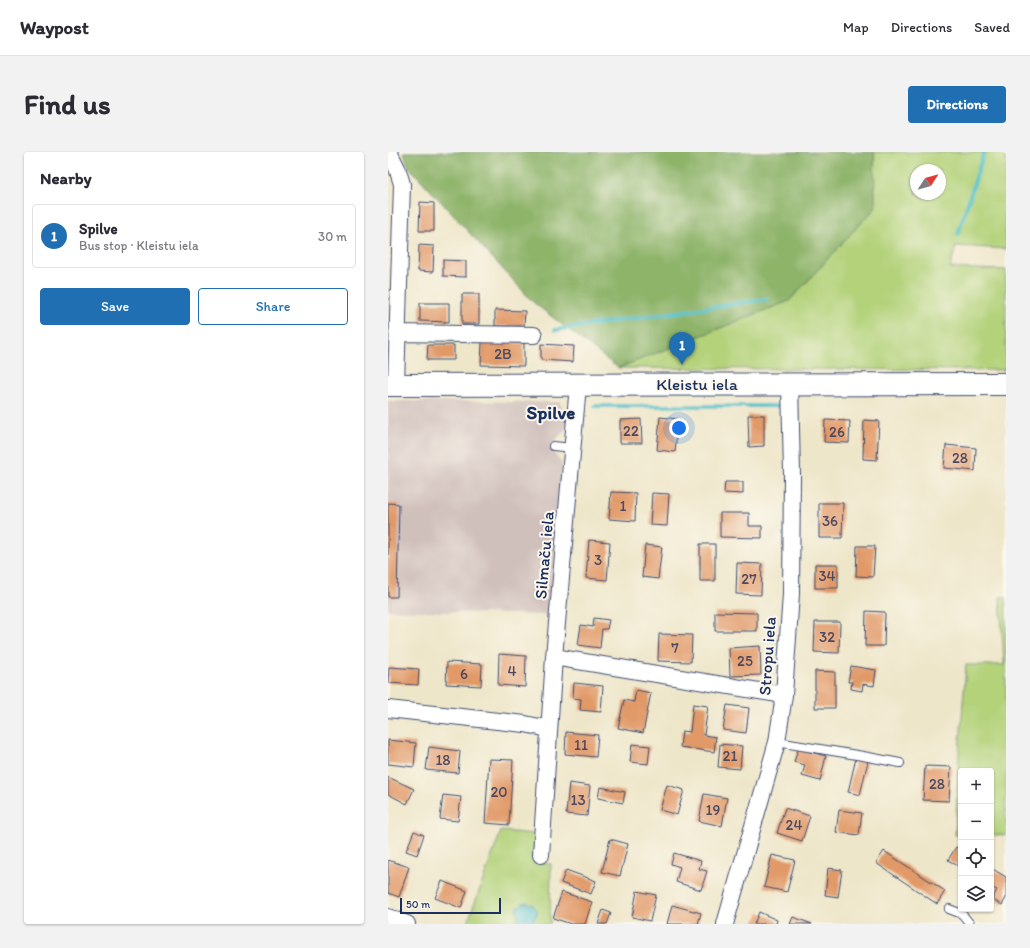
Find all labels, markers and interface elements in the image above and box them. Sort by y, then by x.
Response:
text: Waypost [20,16,89,39]
text: Map [843,19,869,36]
text: Directions [891,19,952,36]
text: Saved [974,19,1010,36]
button: Directions [908,86,1006,123]
text: Find us [24,87,111,121]
north arrow [910,164,946,200]
text: Nearby [40,168,92,188]
text: Spilve [79,220,118,238]
text: 1 [51,229,57,244]
text: 30 m [318,229,347,244]
text: Bus stop · Kleistu iela [79,238,199,253]
button: Save [40,288,190,325]
button: Share [198,288,348,325]
pin: 1 [669,332,695,365]
house number: 2B [494,345,512,363]
street label: Kleistu iela [656,374,738,394]
district label: Spilve [527,401,575,424]
your location [669,418,689,438]
house number: 22 [623,422,639,440]
house number: 26 [829,423,845,441]
house number: 28 [952,449,968,467]
house number: 1 [620,497,627,515]
street label: Silmaču iela [530,510,558,600]
house number: 36 [822,512,838,530]
house number: 3 [594,551,602,569]
house number: 34 [818,567,836,585]
house number: 27 [741,570,757,588]
street label: Stropu iela [754,616,780,696]
house number: 32 [819,628,835,646]
house number: 7 [671,639,679,657]
house number: 25 [737,652,753,670]
house number: 4 [507,662,517,680]
house number: 6 [460,665,468,683]
house number: 11 [574,736,588,754]
house number: 21 [723,747,737,765]
house number: 18 [435,751,451,769]
map controls [958,768,994,912]
button: + [958,768,994,804]
house number: 28 [929,775,945,793]
house number: 20 [490,783,508,801]
house number: 13 [570,791,586,809]
house number: 19 [706,801,721,819]
button: − [958,804,994,840]
house number: 24 [786,816,802,834]
button: locate [958,840,994,876]
button: layers [958,876,994,912]
scale bar [400,896,501,915]
text: 50 m [406,898,430,911]

